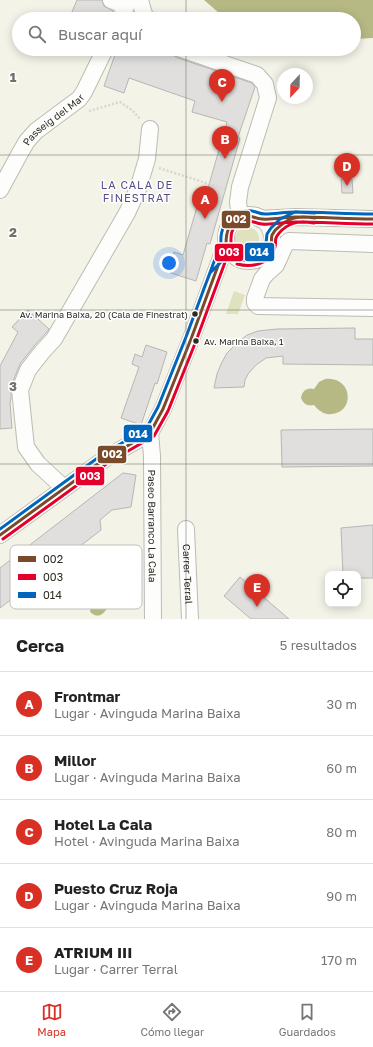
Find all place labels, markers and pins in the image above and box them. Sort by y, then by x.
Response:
pin: C [209,69,235,102]
pin: B [212,126,238,159]
pin: D [334,153,360,186]
pin: A [192,186,218,219]
place label: Av. Marina Baixa, 20 (Cala de Finestrat) [20,309,188,320]
marker: Av. Marina Baixa, 20 (Cala de Finestrat) [190,309,200,319]
marker: Av. Marina Baixa, 1 [191,336,201,346]
place label: Av. Marina Baixa, 1 [204,336,284,347]
pin: E [244,574,270,607]

